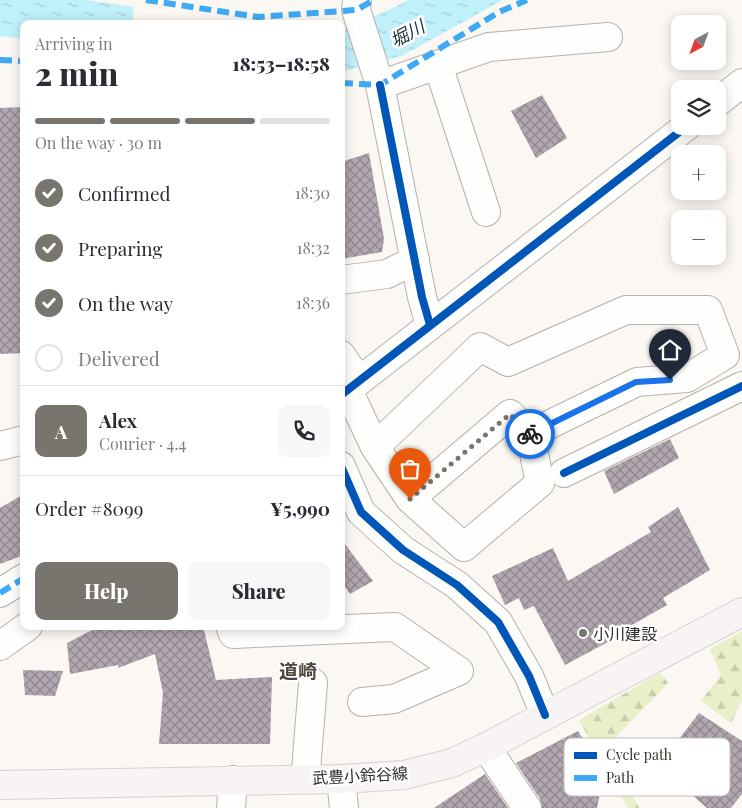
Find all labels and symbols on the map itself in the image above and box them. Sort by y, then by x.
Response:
water label: 堀川 [385,13,430,52]
north arrow [671,15,726,70]
pin [649,329,691,380]
courier [505,409,555,459]
pin [389,448,431,499]
place label: 小川建設 [593,623,657,644]
marker: 小川建設 [577,627,589,639]
district label: 道崎 [279,657,317,683]
legend [564,738,730,796]
text: Cycle path [606,745,673,764]
street label: 武豊小鈴谷線 [312,762,408,788]
text: Path [606,768,635,787]

